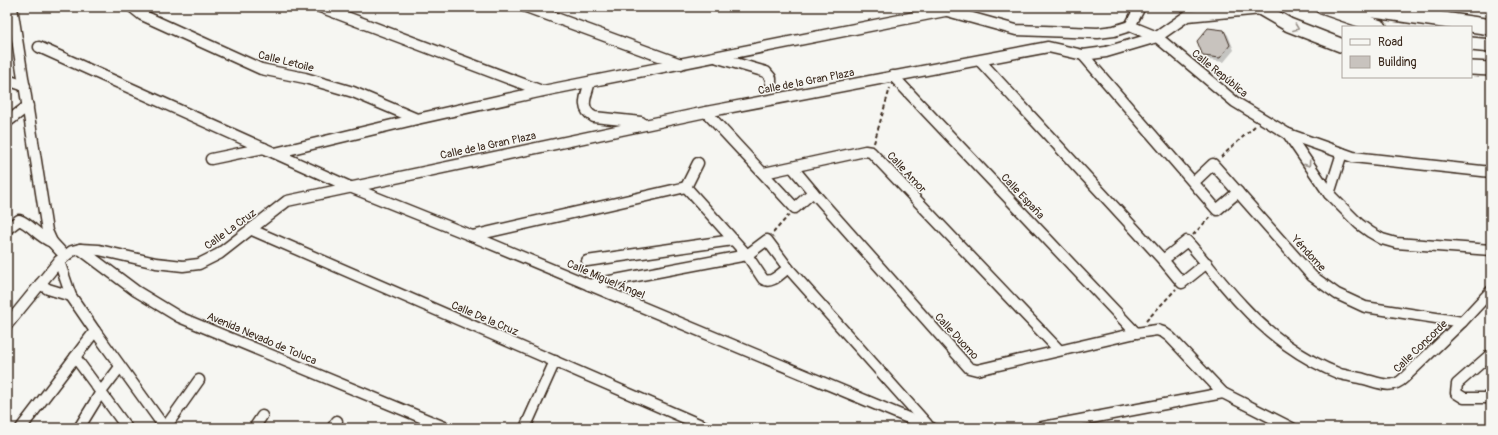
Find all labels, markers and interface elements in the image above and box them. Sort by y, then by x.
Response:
one-way arrow [1292,23,1299,31]
legend [1342,26,1472,78]
text: Road [1378,35,1403,50]
street label: Calle República [1189,47,1250,100]
street label: Calle Letoile [257,48,316,75]
text: Building [1378,55,1417,70]
street label: Calle de la Gran Plaza [757,66,855,97]
street label: Calle de la Gran Plaza [439,129,537,162]
street label: Calle Amor [884,149,929,196]
one-way arrow [1303,160,1310,167]
street label: Calle España [998,171,1047,222]
street label: Calle La Cruz [202,206,259,252]
street label: Yéndome [1288,232,1329,274]
street label: Calle Miguel Ángel [565,257,647,302]
street label: Calle De la Cruz [449,298,521,339]
street label: Avenida Nevado de Toluca [205,309,319,367]
street label: Calle Duomo [932,311,981,362]
street label: Calle Concorde [1391,317,1450,375]

